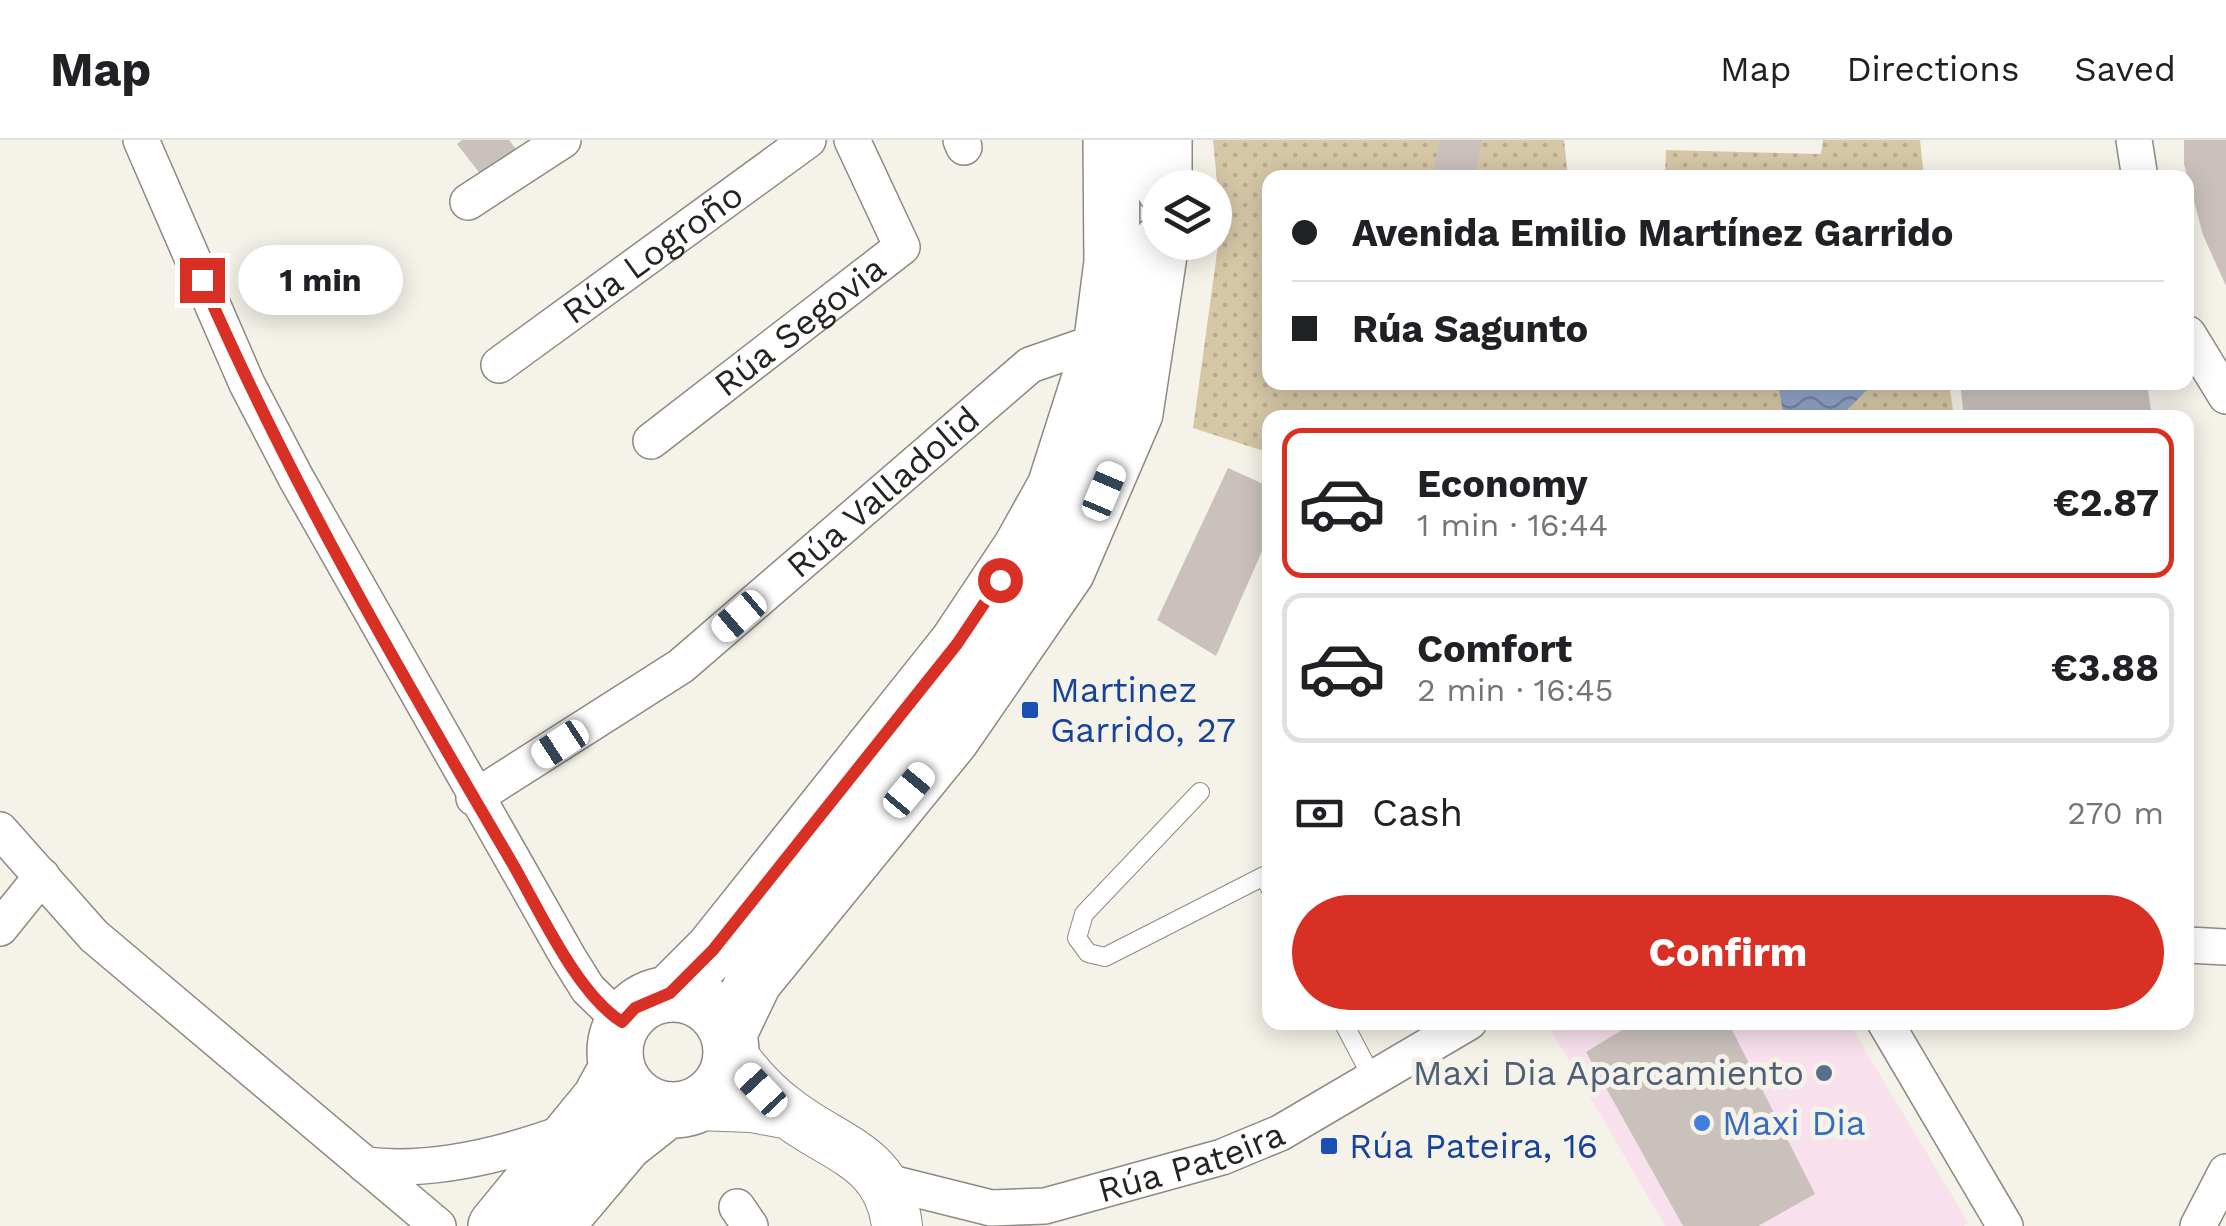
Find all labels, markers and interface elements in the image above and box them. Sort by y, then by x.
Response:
text: Map [50,41,151,98]
text: Map [1720,48,1791,90]
text: Directions [1846,48,2019,90]
text: Saved [2074,48,2176,90]
map controls [1142,170,1232,260]
button: layers [1142,170,1232,260]
street label: Rúa Logroño [554,174,751,333]
text: Avenida Emilio Martínez Garrido [1352,211,1954,255]
callout: 1 min [237,245,402,315]
street label: Rúa Segovia [706,247,894,405]
route end [180,258,225,303]
text: 1 min [279,261,362,299]
text: Rúa Sagunto [1352,307,1588,351]
street label: Rúa Valladolid [778,397,988,587]
car [1078,458,1130,524]
icon: car [1297,458,1387,548]
text: Economy [1417,462,1588,506]
text: €2.87 [2053,481,2159,525]
text: 1 min · 16:44 [1417,506,1608,544]
route start [978,558,1023,603]
car [707,585,771,647]
icon: car [1297,623,1387,713]
text: Comfort [1417,627,1572,671]
text: €3.88 [2051,646,2159,690]
place label: Martinez Garrido, 27 [1050,669,1236,751]
text: 2 min · 16:45 [1417,671,1613,709]
marker: Martinez Garrido, 27 [1019,699,1041,721]
car [527,715,593,773]
car [878,757,940,823]
icon: cash [1292,786,1347,841]
text: Cash [1372,791,1463,835]
text: 270 m [2067,794,2164,832]
button: Confirm [1292,895,2164,1010]
place label: Maxi Dia Aparcamiento [1413,1052,1804,1094]
car [730,1058,792,1122]
marker: Maxi Dia Aparcamiento [1813,1062,1835,1084]
place label: Maxi Dia [1722,1102,1866,1144]
street label: Rúa Pateira [1093,1112,1291,1211]
marker: Maxi Dia [1691,1112,1713,1134]
place label: Rúa Pateira, 16 [1349,1125,1598,1167]
marker: Rúa Pateira, 16 [1318,1135,1340,1157]

